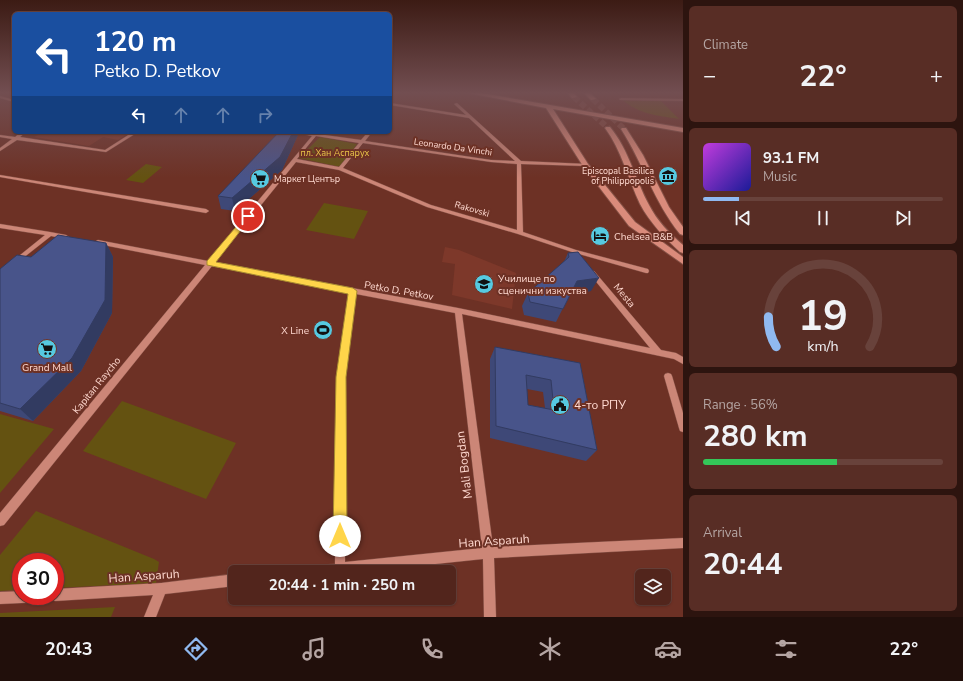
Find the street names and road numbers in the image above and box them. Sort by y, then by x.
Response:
street label: Leonardo Da Vinchi [413,136,493,158]
street label: Rakovski [453,198,491,220]
street label: Petko D. Petkov [363,278,435,304]
street label: Mesta [610,281,638,311]
street label: Kapitan Raycho [69,354,124,417]
street label: Mali Bogdan [452,430,476,500]
street label: Han Asparuh [458,531,530,551]
street label: Han Asparuh [108,566,180,586]

